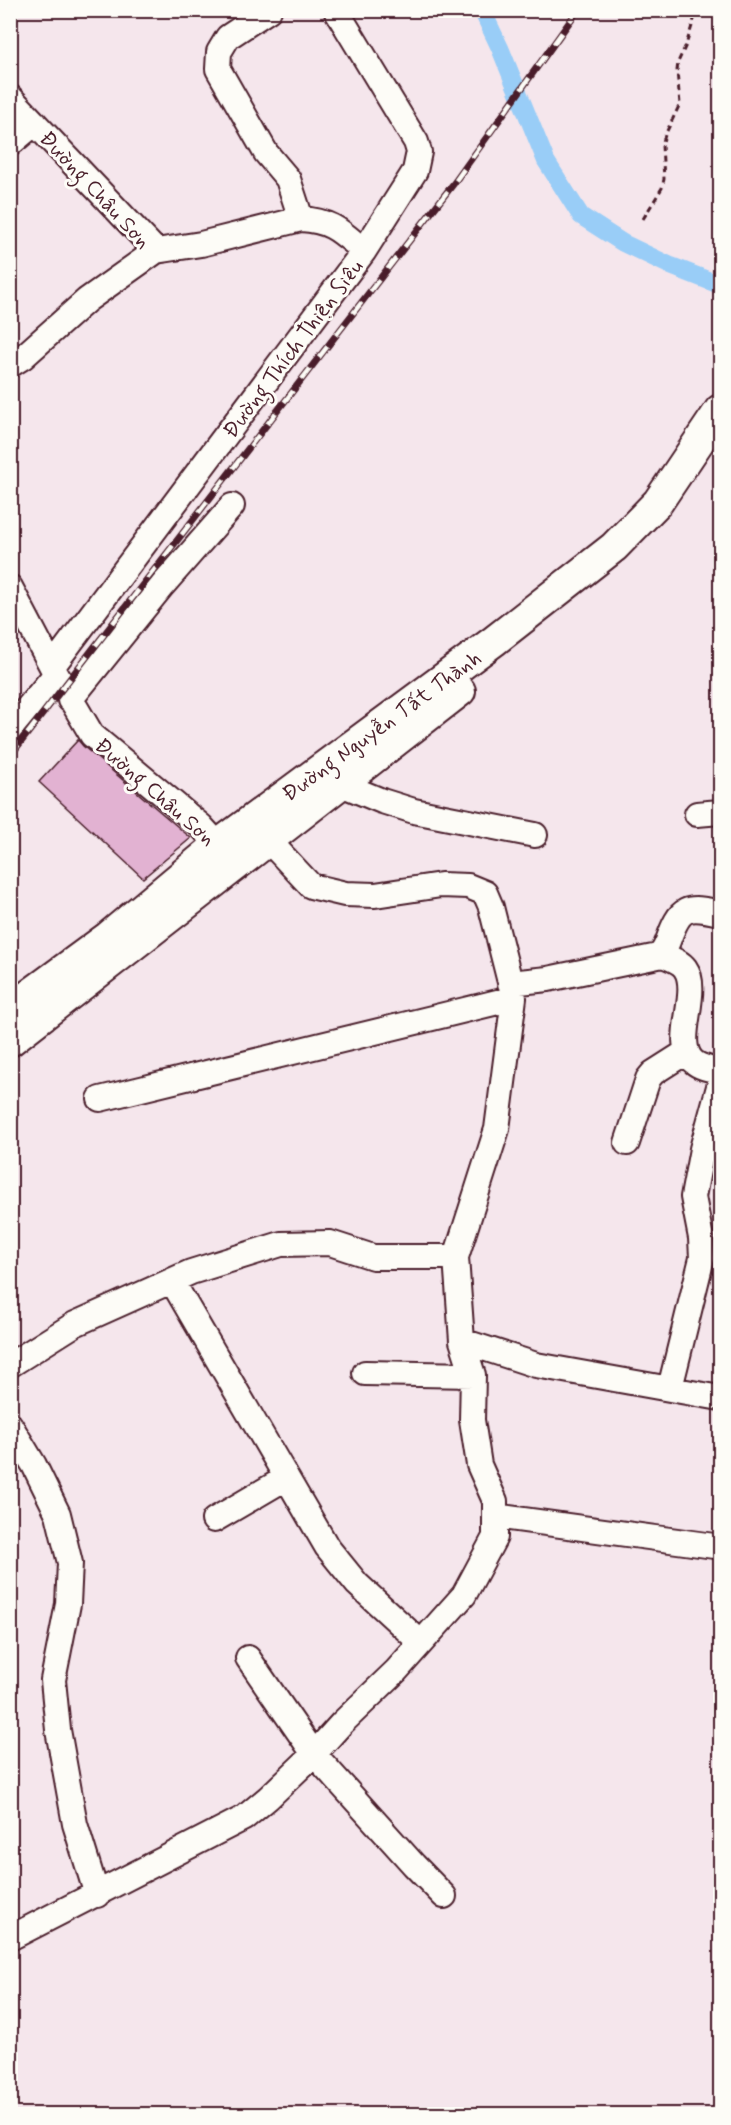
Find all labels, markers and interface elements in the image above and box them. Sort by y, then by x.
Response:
street label: Đường Châu Sơn [30,125,156,257]
street label: Đường Thích Thiện Siêu [217,254,372,446]
street label: Đường Nguyễn Tất Thành [277,645,489,811]
street label: Đường Châu Sơn [86,732,221,855]

